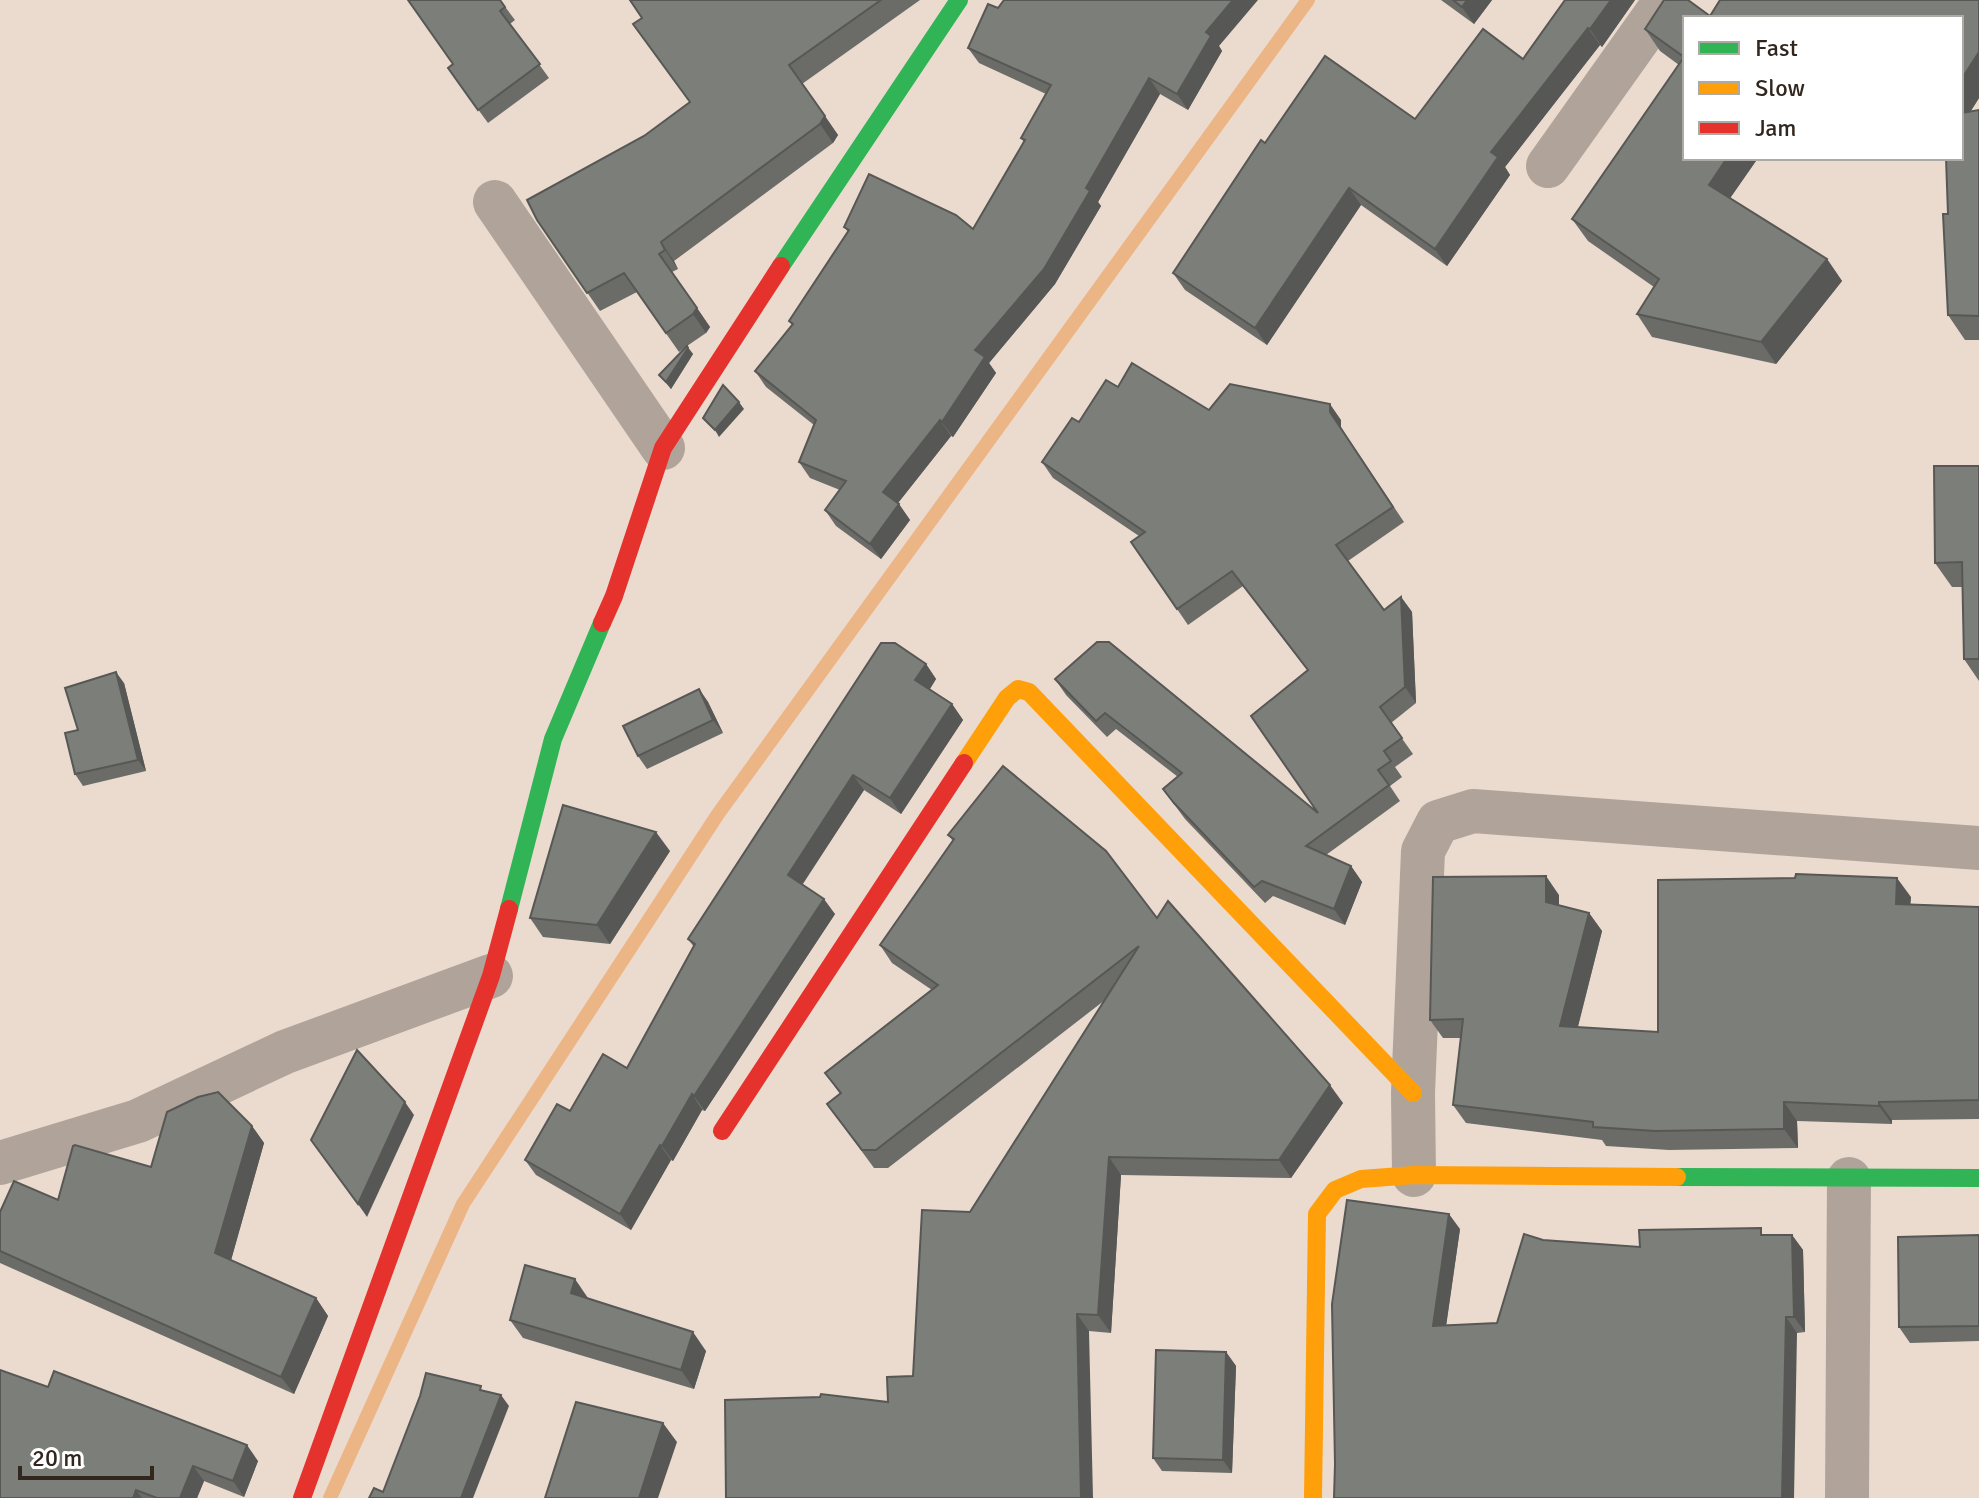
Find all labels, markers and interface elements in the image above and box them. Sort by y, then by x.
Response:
legend [1683,16,1963,160]
text: Fast [1755,33,1798,63]
text: Slow [1755,73,1805,103]
text: Jam [1755,113,1796,143]
scale bar [20,1430,152,1480]
text: 20 m [32,1443,82,1473]

